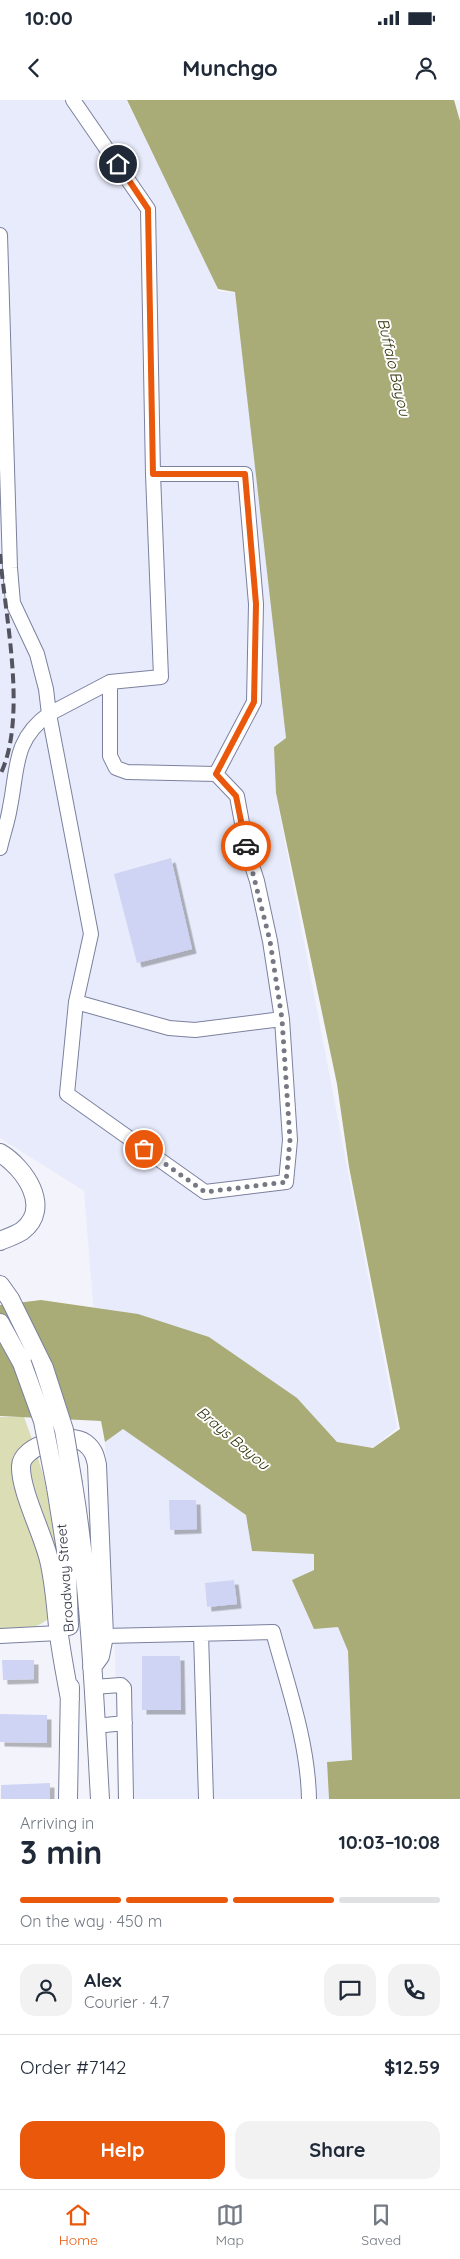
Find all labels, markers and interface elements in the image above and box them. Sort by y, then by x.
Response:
text: 10:00 [25,6,73,30]
icon: back [20,54,48,82]
text: Munchgo [182,54,278,82]
icon: person [412,54,440,82]
pin [97,143,139,185]
icon: home [104,150,132,178]
water label: Buffalo Bayou [374,316,415,419]
courier [221,821,271,871]
icon: car [232,832,260,860]
pin [123,1128,165,1170]
icon: bag [130,1135,158,1163]
water label: Brays Bayou [193,1402,274,1475]
street label: Broadway Street [52,1523,78,1633]
text: Arriving in [20,1813,94,1833]
text: 10:03–10:08 [339,1830,440,1854]
text: 3 min [20,1832,102,1872]
text: On the way · 450 m [20,1911,162,1931]
button: person [20,1964,72,2016]
button: chat [324,1964,376,2016]
button: phone [388,1964,440,2016]
text: Alex [84,1968,122,1992]
text: Courier · 4.7 [84,1992,169,2012]
text: Order #7142 [20,2055,127,2079]
text: $12.59 [384,2055,440,2079]
button: Help [20,2121,225,2179]
button: Share [235,2121,440,2179]
tab: Home [59,2201,98,2249]
tab: Map [215,2201,244,2249]
tab: Saved [361,2201,401,2249]

